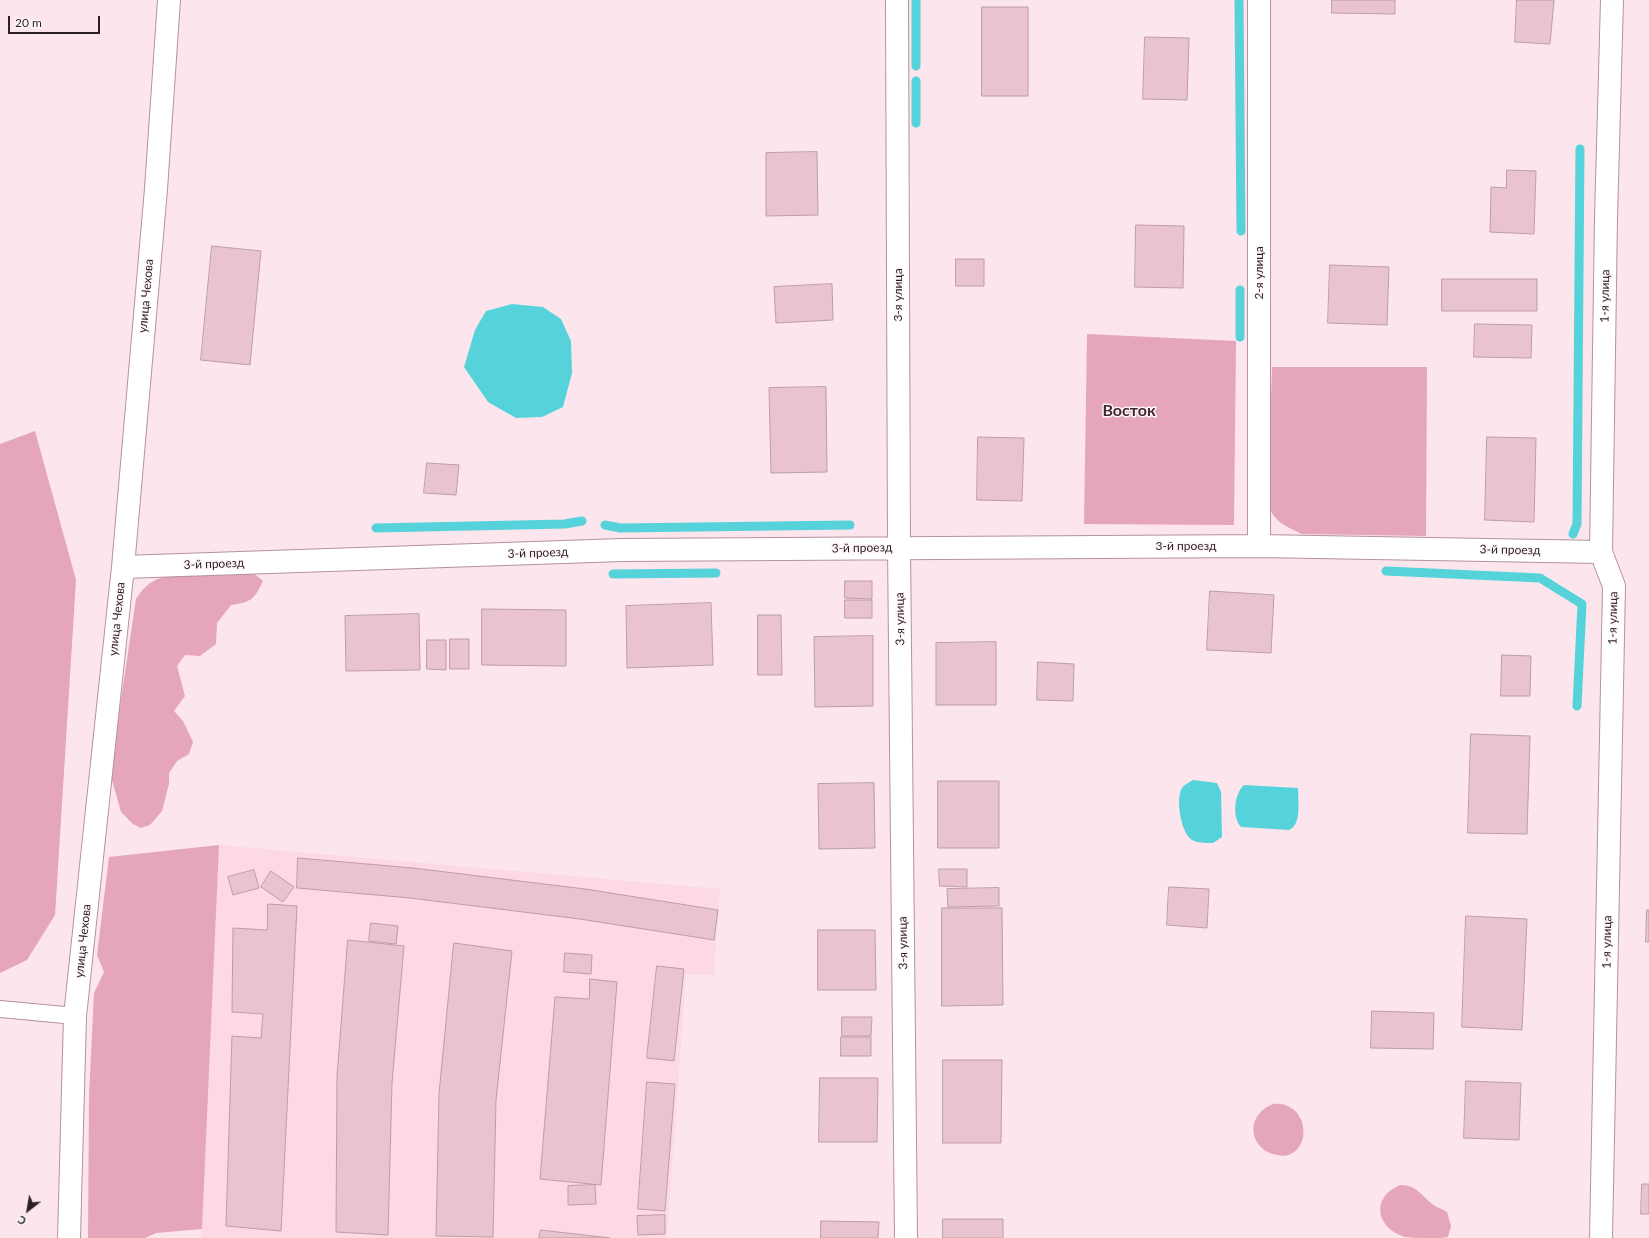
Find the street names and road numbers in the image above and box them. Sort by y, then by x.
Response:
street label: 2-я улица [1252,246,1266,300]
street label: улица Чехова [136,258,156,334]
street label: 3-я улица [891,268,905,322]
street label: 1-я улица [1597,269,1613,323]
street label: 3-й проезд [1156,539,1216,553]
street label: 3-й проезд [831,540,893,556]
street label: 3-й проезд [1479,542,1541,558]
street label: 3-й проезд [507,545,569,561]
street label: 3-й проезд [183,556,245,572]
street label: улица Чехова [106,581,128,657]
street label: 1-я улица [1605,591,1621,645]
street label: 3-я улица [892,592,908,646]
street label: улица Чехова [72,903,94,979]
street label: 1-я улица [1599,915,1615,969]
street label: 3-я улица [895,916,911,970]

